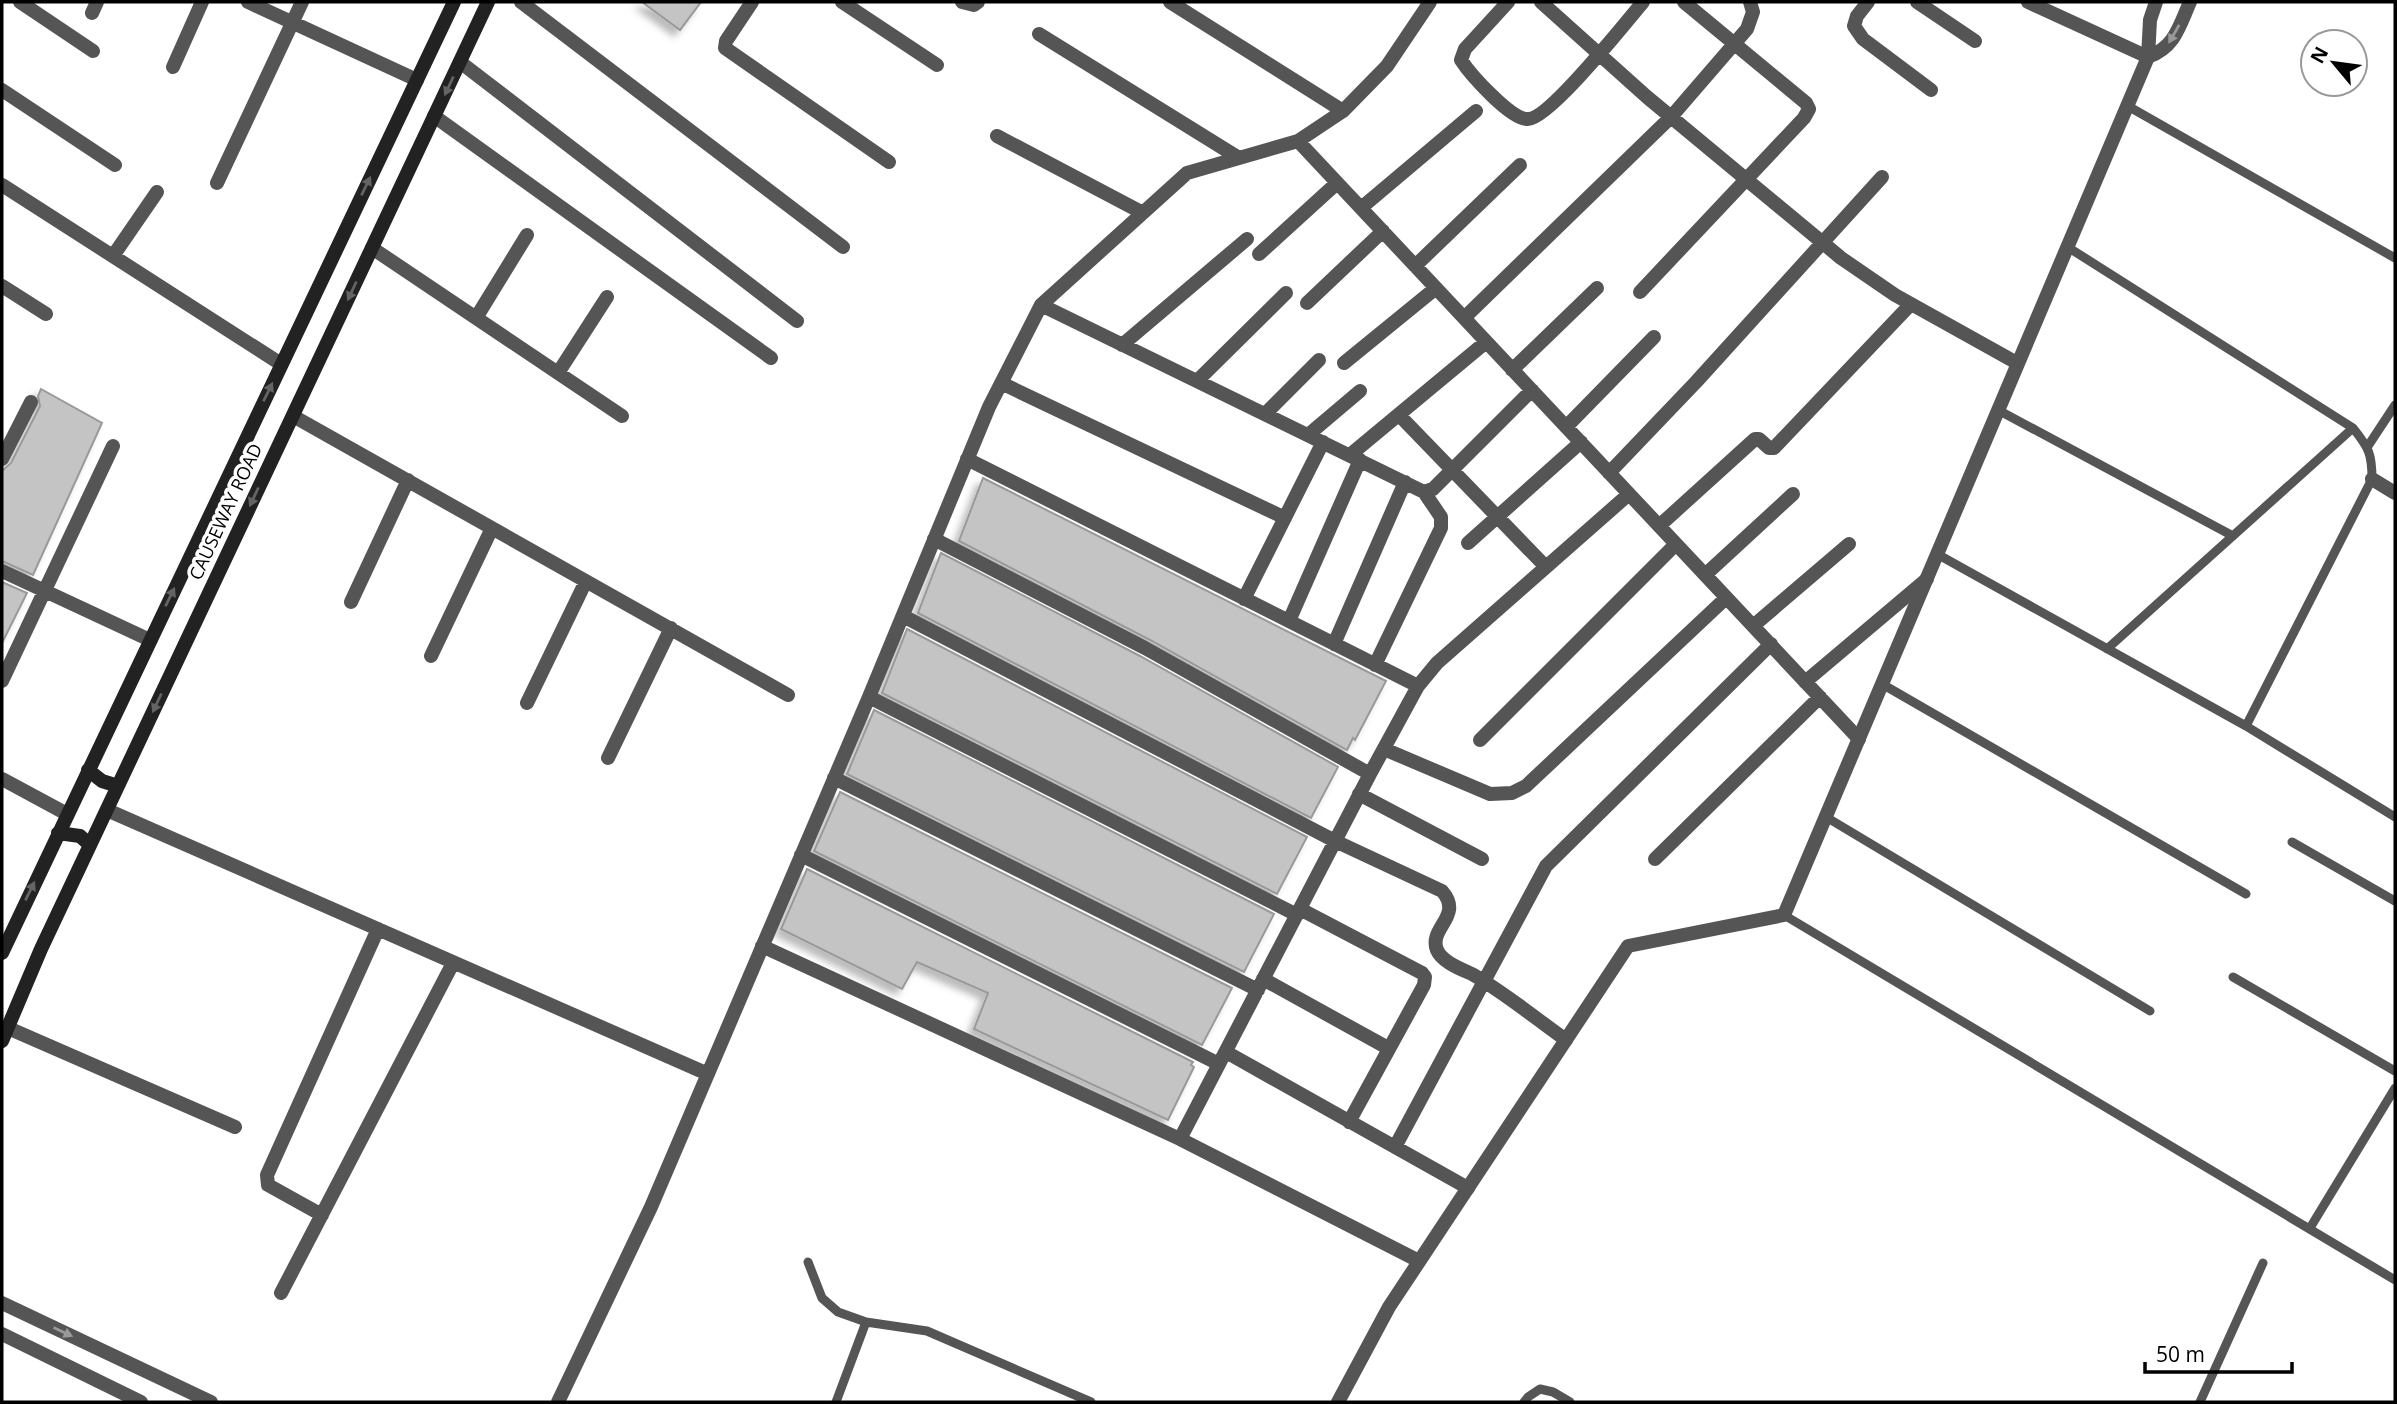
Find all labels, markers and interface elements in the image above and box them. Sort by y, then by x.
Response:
one-way arrow [2168,25,2180,44]
north arrow [2299,28,2369,98]
text: N [2304,42,2334,68]
one-way arrow [443,76,454,96]
one-way arrow [360,176,372,196]
one-way arrow [346,281,357,301]
one-way arrow [262,382,274,402]
street label: CAUSEWAY ROAD [183,439,267,584]
one-way arrow [249,487,260,507]
one-way arrow [164,587,176,607]
one-way arrow [152,693,163,713]
one-way arrow [24,881,36,901]
one-way arrow [53,1326,73,1338]
scale bar [2145,1330,2292,1374]
text: 50 m [2156,1340,2205,1368]

